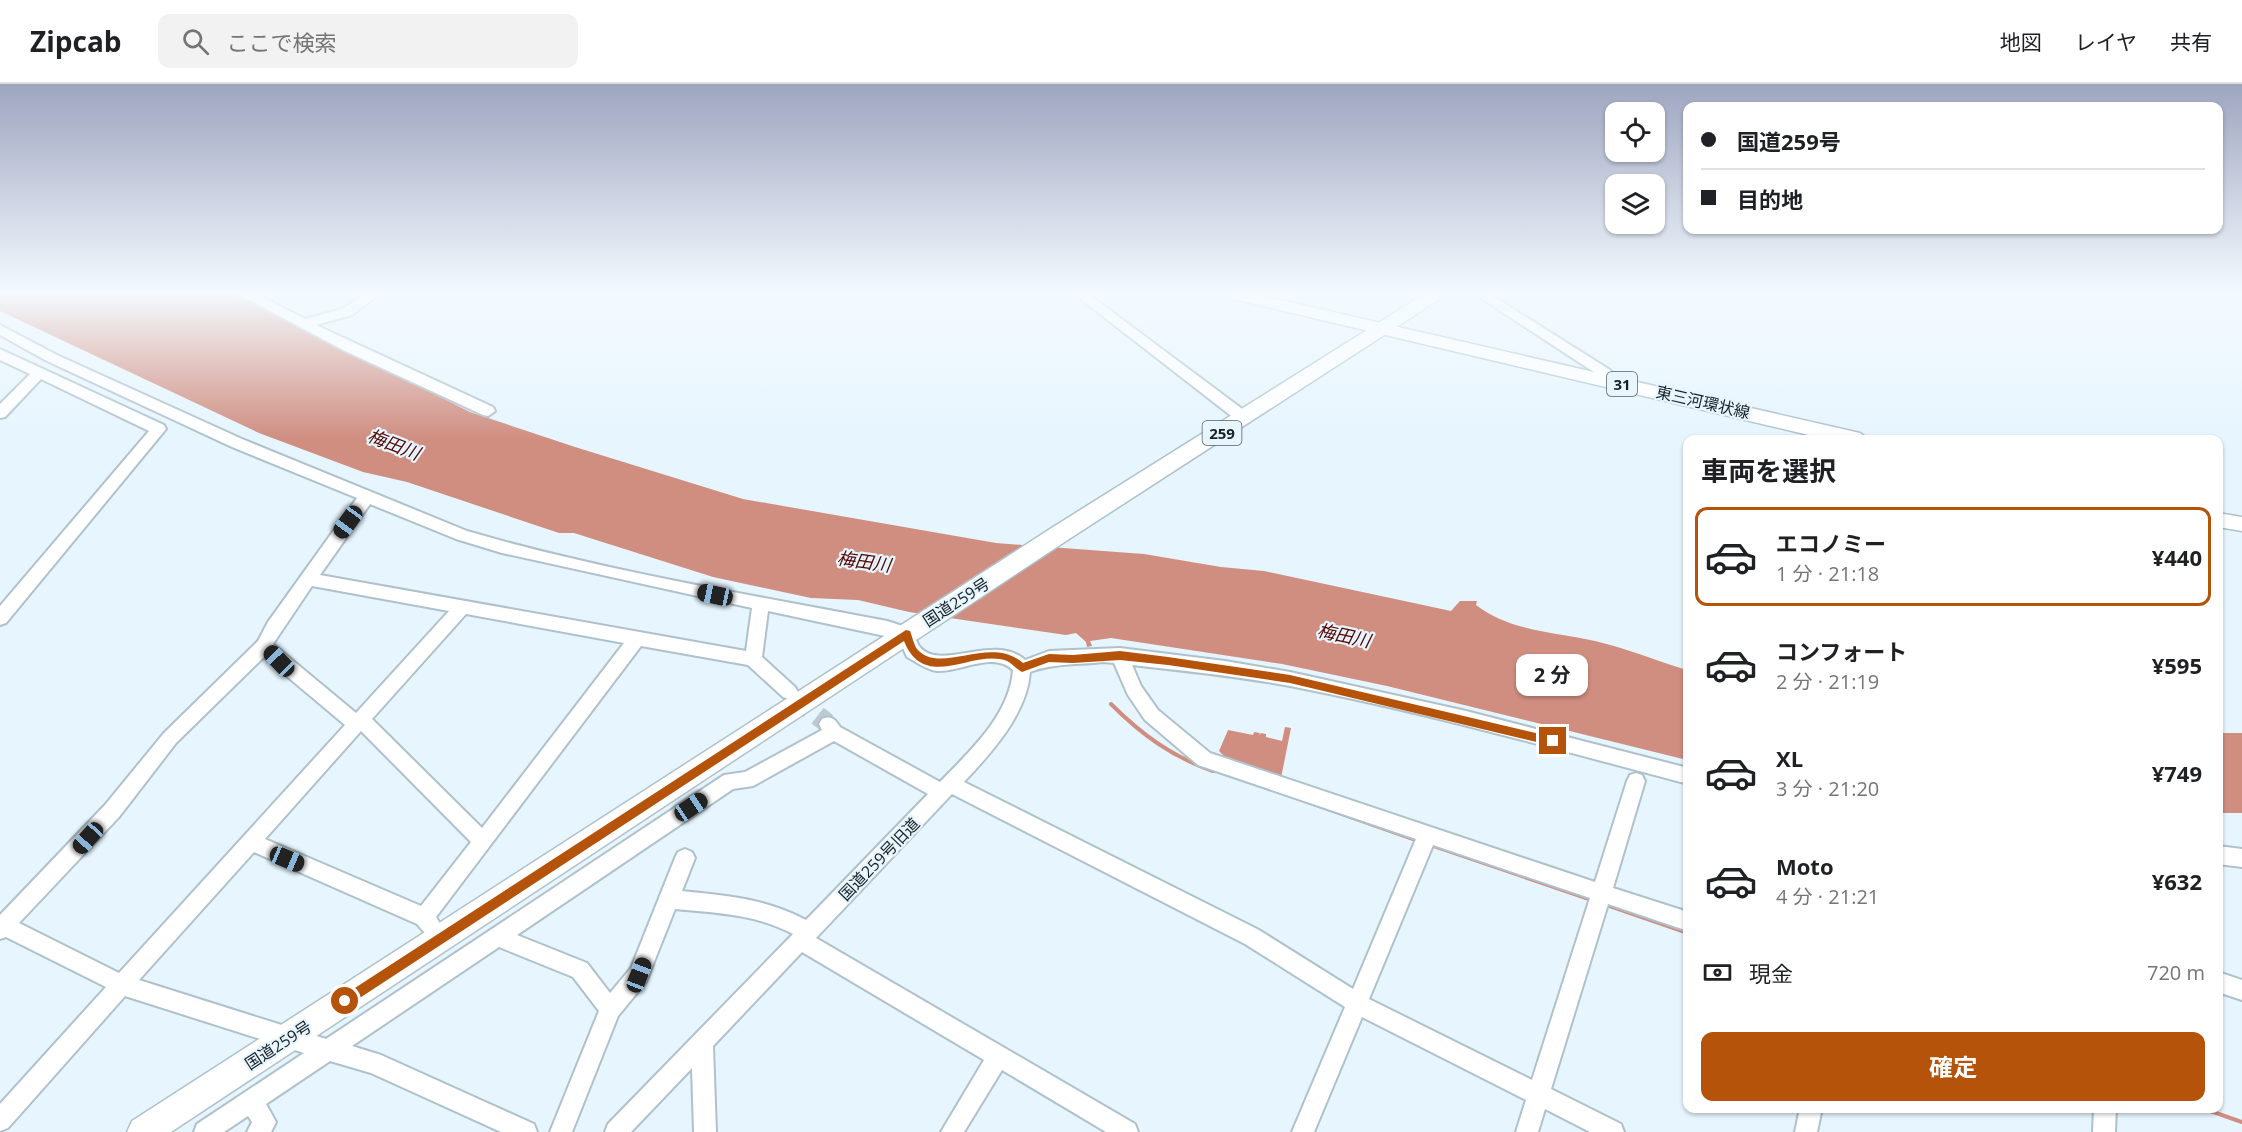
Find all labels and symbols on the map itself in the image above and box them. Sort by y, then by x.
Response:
road number: 31 [1607,372,1637,396]
street label: 東三河環状線 [1654,380,1752,424]
road number: 259 [1202,421,1242,445]
water label: 梅田川 [364,423,425,466]
car [330,502,366,542]
water label: 梅田川 [836,545,894,577]
street label: 国道259号 [918,572,994,632]
car [696,582,734,608]
water label: 梅田川 [1315,618,1375,653]
car [260,642,298,680]
callout: 2 分 [1517,654,1589,696]
route end [1539,727,1566,754]
car [671,789,711,825]
street label: 国道259号旧道 [834,813,924,905]
car [69,819,107,857]
car [267,844,307,874]
car [624,955,654,995]
route start [331,987,358,1014]
street label: 国道259号 [240,1015,316,1075]

